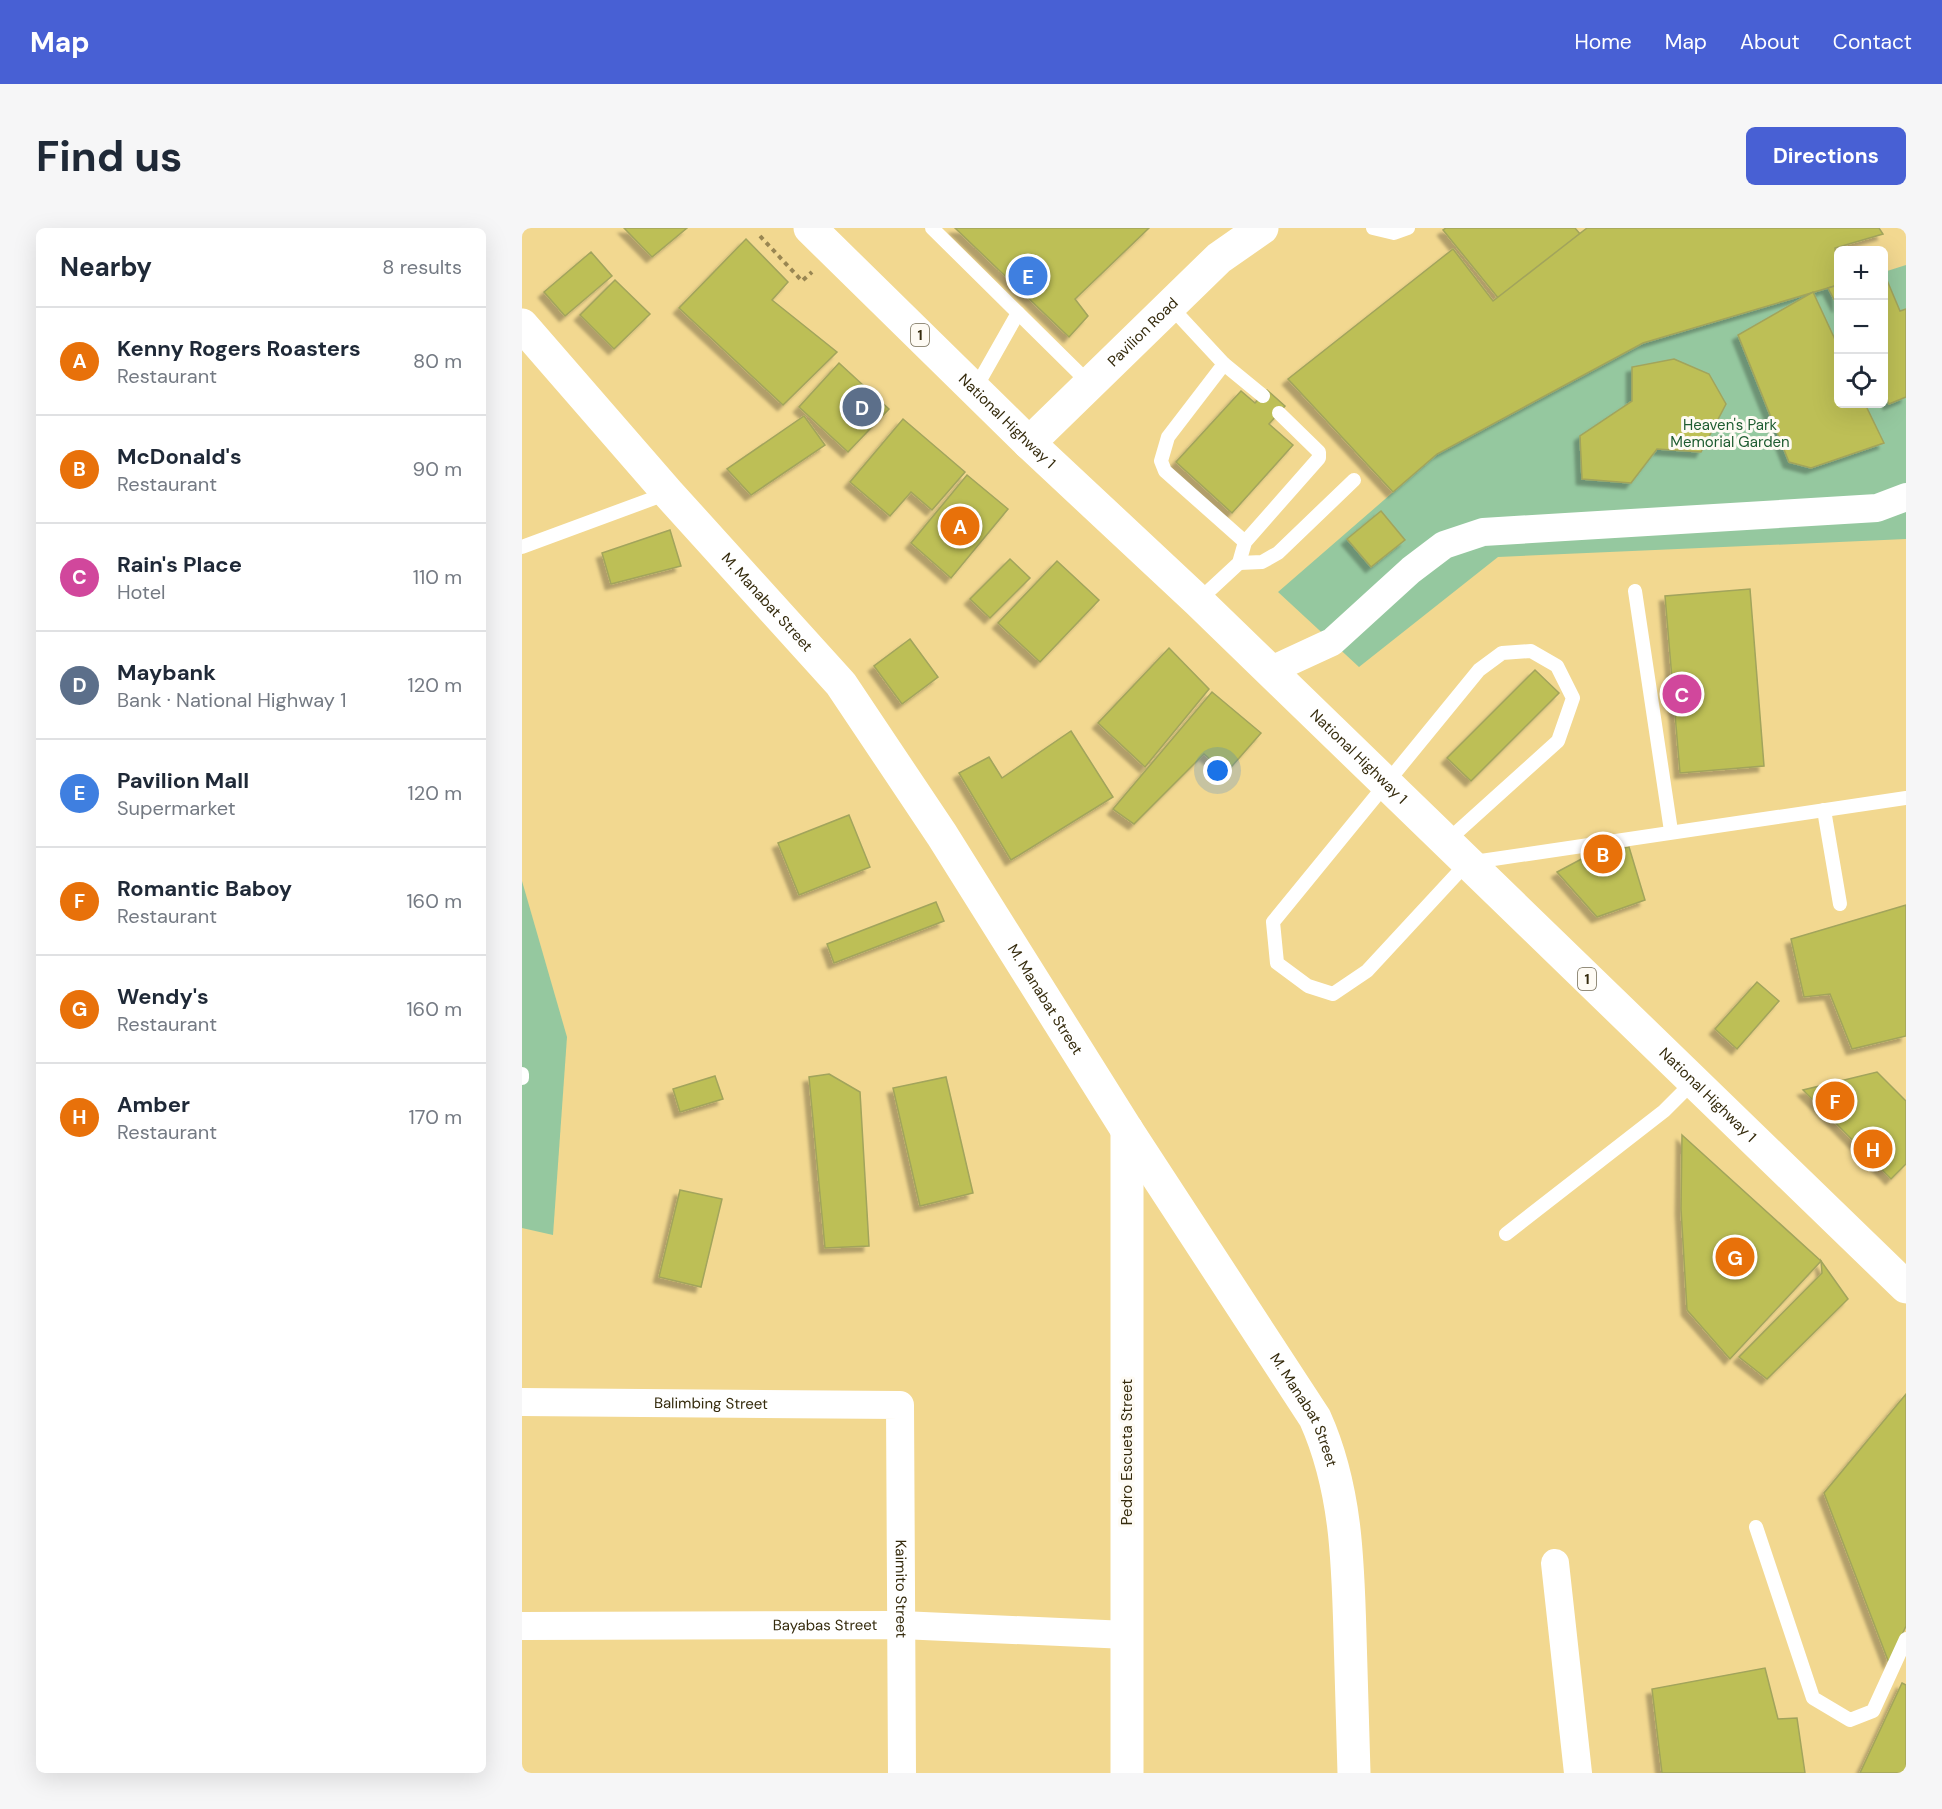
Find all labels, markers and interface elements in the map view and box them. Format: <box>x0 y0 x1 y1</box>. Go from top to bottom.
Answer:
text: Map <box>30 24 90 61</box>
text: Home <box>1574 28 1632 56</box>
text: Map <box>1665 28 1707 56</box>
text: About <box>1740 28 1800 56</box>
text: Contact <box>1833 28 1912 56</box>
button: Directions <box>1746 127 1906 185</box>
text: Find us <box>36 129 182 184</box>
map controls <box>1834 246 1888 408</box>
button: + <box>1834 246 1888 300</box>
text: Nearby <box>60 250 152 284</box>
text: 8 results <box>382 254 462 280</box>
pin: E <box>1008 254 1048 298</box>
street label: Pavilion Road <box>1103 293 1183 371</box>
button: − <box>1834 300 1888 354</box>
road number: 1 <box>911 324 929 346</box>
text: Kenny Rogers Roasters <box>117 334 361 363</box>
text: A <box>72 348 87 374</box>
text: 80 m <box>413 348 462 374</box>
button: locate <box>1834 354 1888 408</box>
text: Restaurant <box>117 363 217 389</box>
street label: National Highway 1 <box>954 369 1060 473</box>
pin: D <box>842 384 882 429</box>
park label: Heaven's Park Memorial Garden <box>1670 415 1790 452</box>
text: McDonald's <box>117 442 242 471</box>
text: B <box>73 456 86 482</box>
text: 90 m <box>413 456 462 482</box>
text: Restaurant <box>117 471 217 497</box>
pin: A <box>940 504 980 548</box>
street label: M. Manabat Street <box>717 548 817 656</box>
text: Rain's Place <box>117 550 242 579</box>
text: C <box>72 564 87 590</box>
text: 110 m <box>413 564 462 590</box>
text: Hotel <box>117 579 165 605</box>
text: Maybank <box>117 658 216 687</box>
text: D <box>72 672 87 698</box>
text: 120 m <box>408 672 462 698</box>
pin: C <box>1662 672 1702 716</box>
text: Bank · National Highway 1 <box>117 687 346 713</box>
street label: National Highway 1 <box>1306 705 1412 808</box>
your location <box>1203 756 1232 785</box>
text: Pavilion Mall <box>117 766 249 795</box>
text: E <box>74 780 85 806</box>
text: 120 m <box>408 780 462 806</box>
text: Supermarket <box>117 795 236 821</box>
pin: B <box>1584 832 1622 876</box>
text: Romantic Baboy <box>117 874 292 903</box>
text: F <box>74 888 85 914</box>
text: 160 m <box>406 888 462 914</box>
text: Restaurant <box>117 903 217 929</box>
street label: M. Manabat Street <box>1003 940 1087 1059</box>
road number: 1 <box>1578 968 1596 990</box>
text: Wendy's <box>117 982 209 1011</box>
text: G <box>72 996 87 1022</box>
text: 160 m <box>406 996 462 1022</box>
text: Restaurant <box>117 1011 217 1037</box>
street label: National Highway 1 <box>1655 1043 1761 1147</box>
pin: F <box>1816 1078 1854 1124</box>
text: Amber <box>117 1090 190 1119</box>
text: H <box>72 1104 87 1130</box>
text: 170 m <box>409 1104 462 1130</box>
text: Restaurant <box>117 1119 217 1145</box>
pin: H <box>1854 1126 1892 1172</box>
pin: G <box>1716 1234 1754 1280</box>
street label: M. Manabat Street <box>1265 1349 1342 1469</box>
street label: Pedro Escueta Street <box>1117 1379 1137 1525</box>
street label: Balimbing Street <box>654 1393 768 1414</box>
street label: Kaimito Street <box>891 1540 911 1638</box>
street label: Bayabas Street <box>773 1615 877 1635</box>

